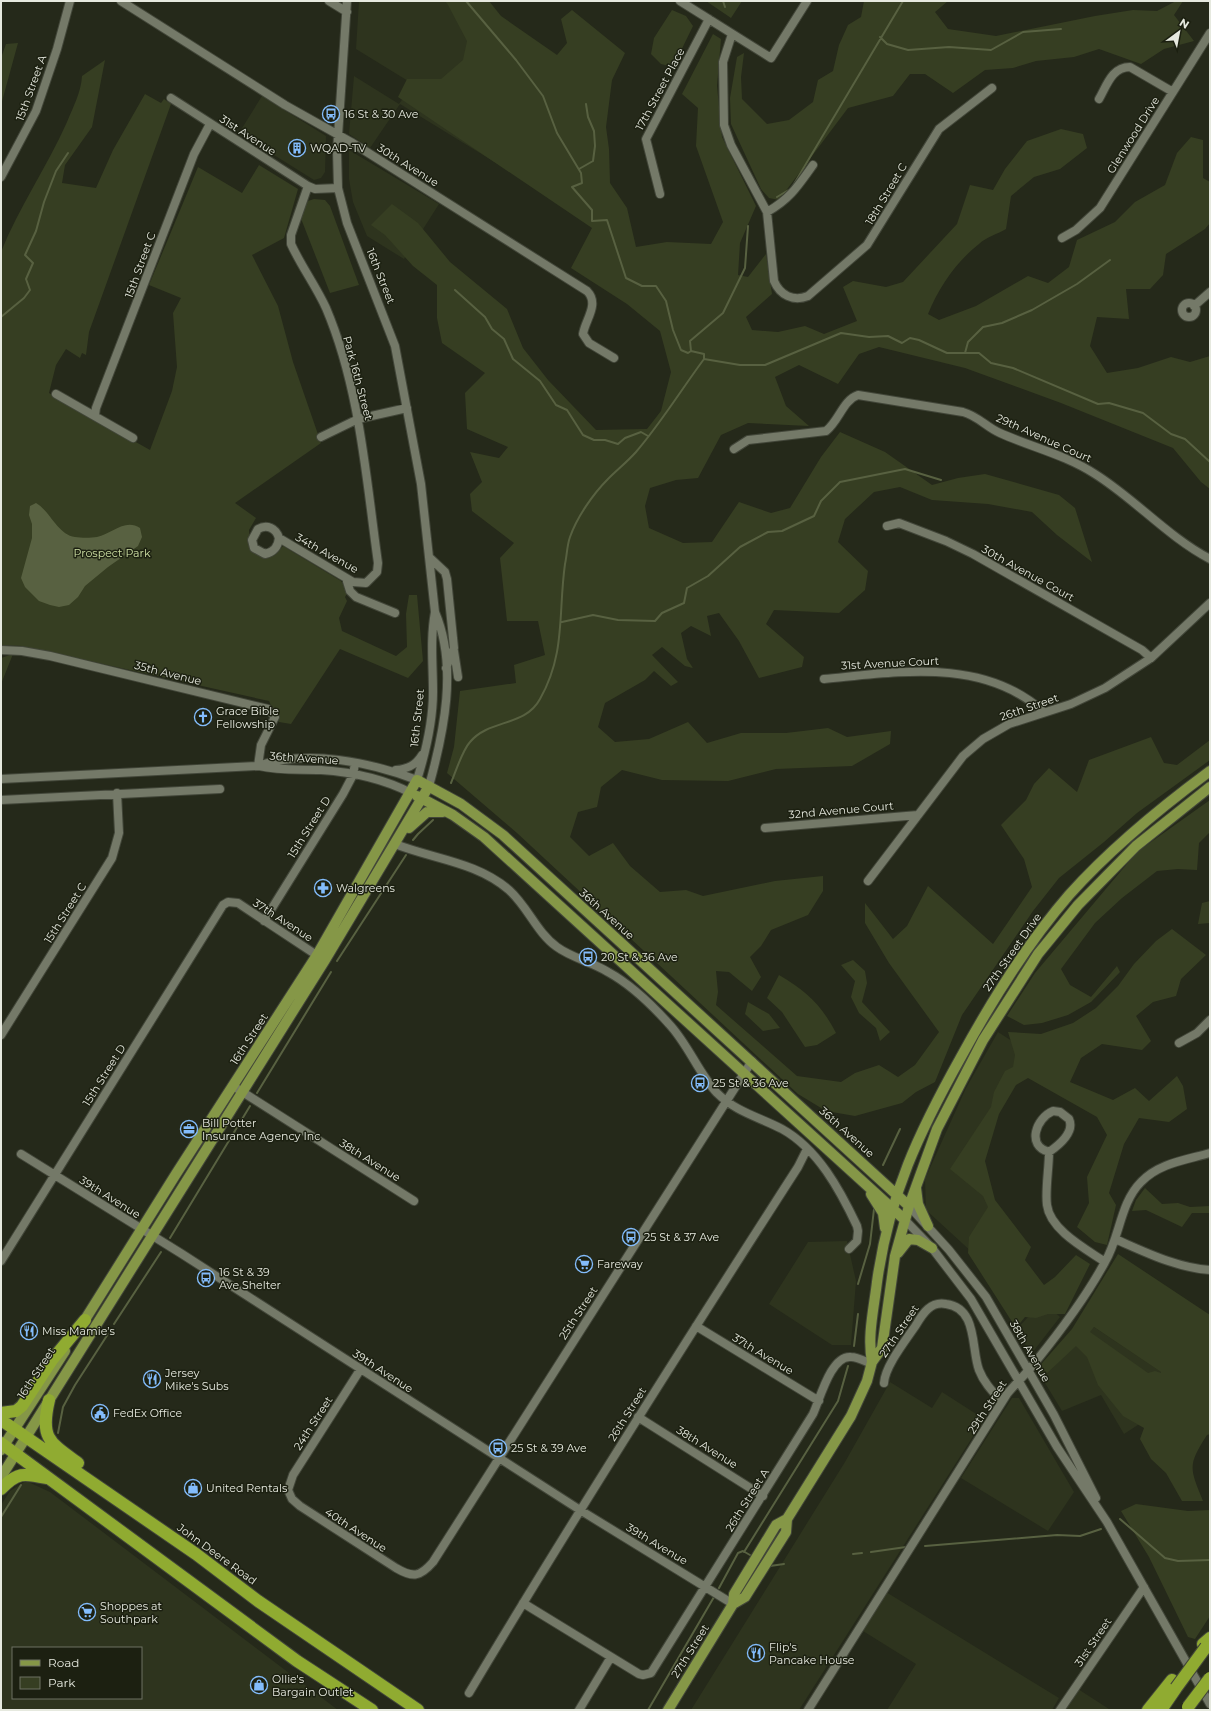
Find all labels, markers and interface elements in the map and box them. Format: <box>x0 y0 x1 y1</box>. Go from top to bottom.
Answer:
north arrow <box>1159 12 1199 52</box>
text: N <box>1177 15 1192 32</box>
street label: 17th Street Place <box>632 45 688 133</box>
street label: 15th Street A <box>13 53 49 123</box>
street label: Glenwood Drive <box>1104 94 1162 176</box>
bus stop icon: 16 St & 30 Ave <box>321 104 341 124</box>
place label: 16 St & 30 Ave <box>344 107 419 121</box>
street label: 31st Avenue <box>217 112 279 159</box>
building icon: WQAD-TV <box>287 138 307 158</box>
place label: WQAD-TV <box>310 141 366 155</box>
street label: 30th Avenue <box>375 141 442 190</box>
street label: 18th Street C <box>862 160 910 227</box>
street label: 15th Street C <box>122 230 158 300</box>
street label: 16th Street <box>364 246 399 306</box>
street label: Park 16th Street <box>340 334 376 422</box>
street label: 29th Avenue Court <box>994 411 1094 466</box>
street label: 34th Avenue <box>293 530 361 576</box>
street label: 30th Avenue Court <box>979 542 1077 605</box>
park label: Prospect Park <box>73 546 151 560</box>
street label: 31st Avenue Court <box>841 653 940 673</box>
street label: 35th Avenue <box>133 658 203 688</box>
street label: 16th Street <box>407 688 427 748</box>
street label: 26th Street <box>998 690 1061 724</box>
place label: Grace Bible Fellowship <box>216 704 279 731</box>
church icon: Grace Bible Fellowship <box>193 707 213 727</box>
street label: 36th Avenue <box>269 749 339 767</box>
street label: 15th Street D <box>284 794 334 860</box>
street label: 32nd Avenue Court <box>788 798 895 822</box>
pharmacy icon: Walgreens <box>313 878 333 898</box>
street label: 15th Street C <box>41 880 89 946</box>
place label: Walgreens <box>336 881 396 895</box>
street label: 36th Avenue <box>577 886 638 943</box>
street label: 37th Avenue <box>250 895 316 945</box>
street label: 27th Street Drive <box>980 910 1044 994</box>
bus stop icon: 20 St & 36 Ave <box>578 947 598 967</box>
place label: 20 St & 36 Ave <box>601 950 678 964</box>
street label: 16th Street <box>227 1010 271 1067</box>
street label: 15th Street D <box>79 1042 129 1108</box>
bus stop icon: 25 St & 36 Ave <box>690 1073 710 1093</box>
place label: 25 St & 36 Ave <box>713 1076 789 1090</box>
street label: 36th Avenue <box>817 1104 878 1161</box>
place label: Bill Potter Insurance Agency Inc <box>202 1116 320 1143</box>
office icon: Bill Potter Insurance Agency Inc <box>179 1119 199 1139</box>
street label: 38th Avenue <box>337 1136 403 1185</box>
street label: 39th Avenue <box>77 1173 143 1221</box>
bus stop icon: 25 St & 37 Ave <box>621 1227 641 1247</box>
place label: 25 St & 37 Ave <box>644 1230 720 1244</box>
supermarket icon: Fareway <box>574 1254 594 1274</box>
place label: Fareway <box>597 1257 643 1271</box>
place label: 16 St & 39 Ave Shelter <box>219 1265 281 1292</box>
bus stop icon: 16 St & 39 Ave Shelter <box>196 1268 216 1288</box>
street label: 25th Street <box>556 1283 601 1342</box>
street label: 27th Street <box>876 1302 922 1360</box>
street label: 38th Avenue <box>1007 1317 1054 1385</box>
restaurant icon: Miss Mamie’s <box>19 1321 39 1341</box>
place label: Miss Mamie’s <box>42 1324 115 1338</box>
street label: 37th Avenue <box>730 1330 796 1378</box>
street label: 16th Street <box>14 1344 58 1401</box>
street label: 39th Avenue <box>350 1346 416 1396</box>
place label: Jersey Mike's Subs <box>164 1366 229 1393</box>
restaurant icon: Jersey Mike's Subs <box>142 1369 162 1389</box>
street label: 29th Street <box>964 1377 1010 1436</box>
street label: 26th Street <box>605 1384 649 1444</box>
street label: 24th Street <box>290 1393 336 1453</box>
public building icon: FedEx Office <box>90 1403 110 1423</box>
place label: FedEx Office <box>113 1406 183 1420</box>
street label: 38th Avenue <box>674 1423 740 1472</box>
bus stop icon: 25 St & 39 Ave <box>488 1438 508 1458</box>
place label: 25 St & 39 Ave <box>511 1441 587 1455</box>
street label: 26th Street A <box>722 1466 772 1534</box>
shop icon: United Rentals <box>183 1478 203 1498</box>
place label: United Rentals <box>206 1481 288 1495</box>
street label: 40th Avenue <box>322 1505 390 1555</box>
street label: John Deere Road <box>174 1520 260 1588</box>
street label: 39th Avenue <box>624 1520 691 1568</box>
place label: Shoppes at Southpark <box>100 1599 162 1626</box>
supermarket icon: Shoppes at Southpark <box>77 1602 97 1622</box>
street label: 31st Street <box>1071 1614 1115 1669</box>
street label: 27th Street <box>668 1621 712 1680</box>
place label: Flip's Pancake House <box>769 1640 855 1667</box>
restaurant icon: Flip's Pancake House <box>746 1643 766 1663</box>
legend <box>12 1647 142 1699</box>
text: Road <box>48 1655 79 1670</box>
place label: Ollie's Bargain Outlet <box>272 1672 354 1699</box>
text: Park <box>48 1675 76 1690</box>
shop icon: Ollie's Bargain Outlet <box>249 1675 269 1695</box>

